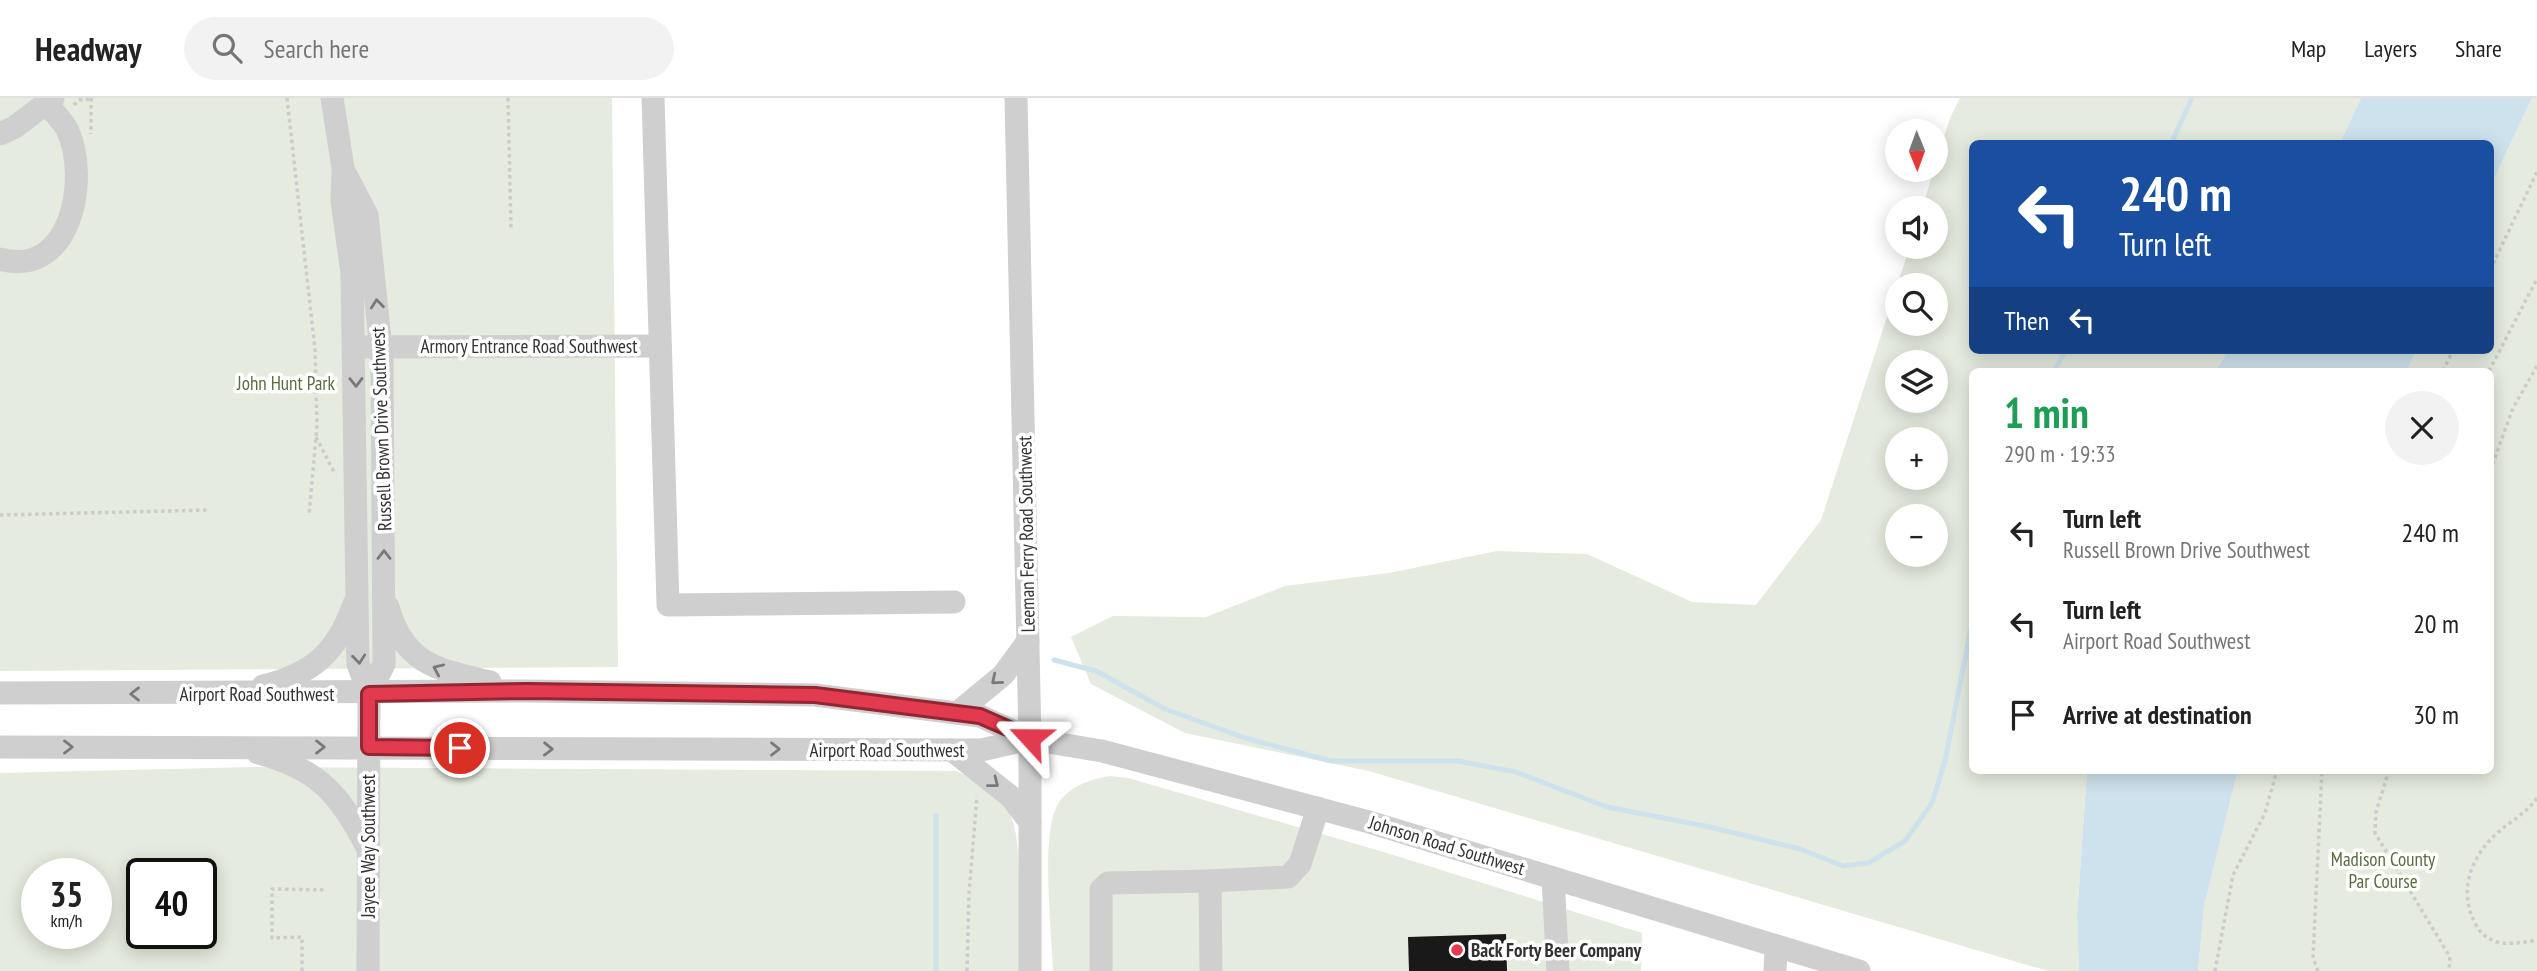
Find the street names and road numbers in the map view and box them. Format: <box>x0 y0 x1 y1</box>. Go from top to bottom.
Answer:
street label: Russell Brown Drive Southwest <box>365 326 397 531</box>
street label: Armory Entrance Road Southwest <box>421 334 638 358</box>
street label: Leeman Ferry Road Southwest <box>1012 435 1040 633</box>
street label: Airport Road Southwest <box>180 682 335 706</box>
street label: Airport Road Southwest <box>810 738 965 762</box>
street label: Jaycee Way Southwest <box>356 773 380 919</box>
street label: Johnson Road Southwest <box>1365 810 1529 880</box>

